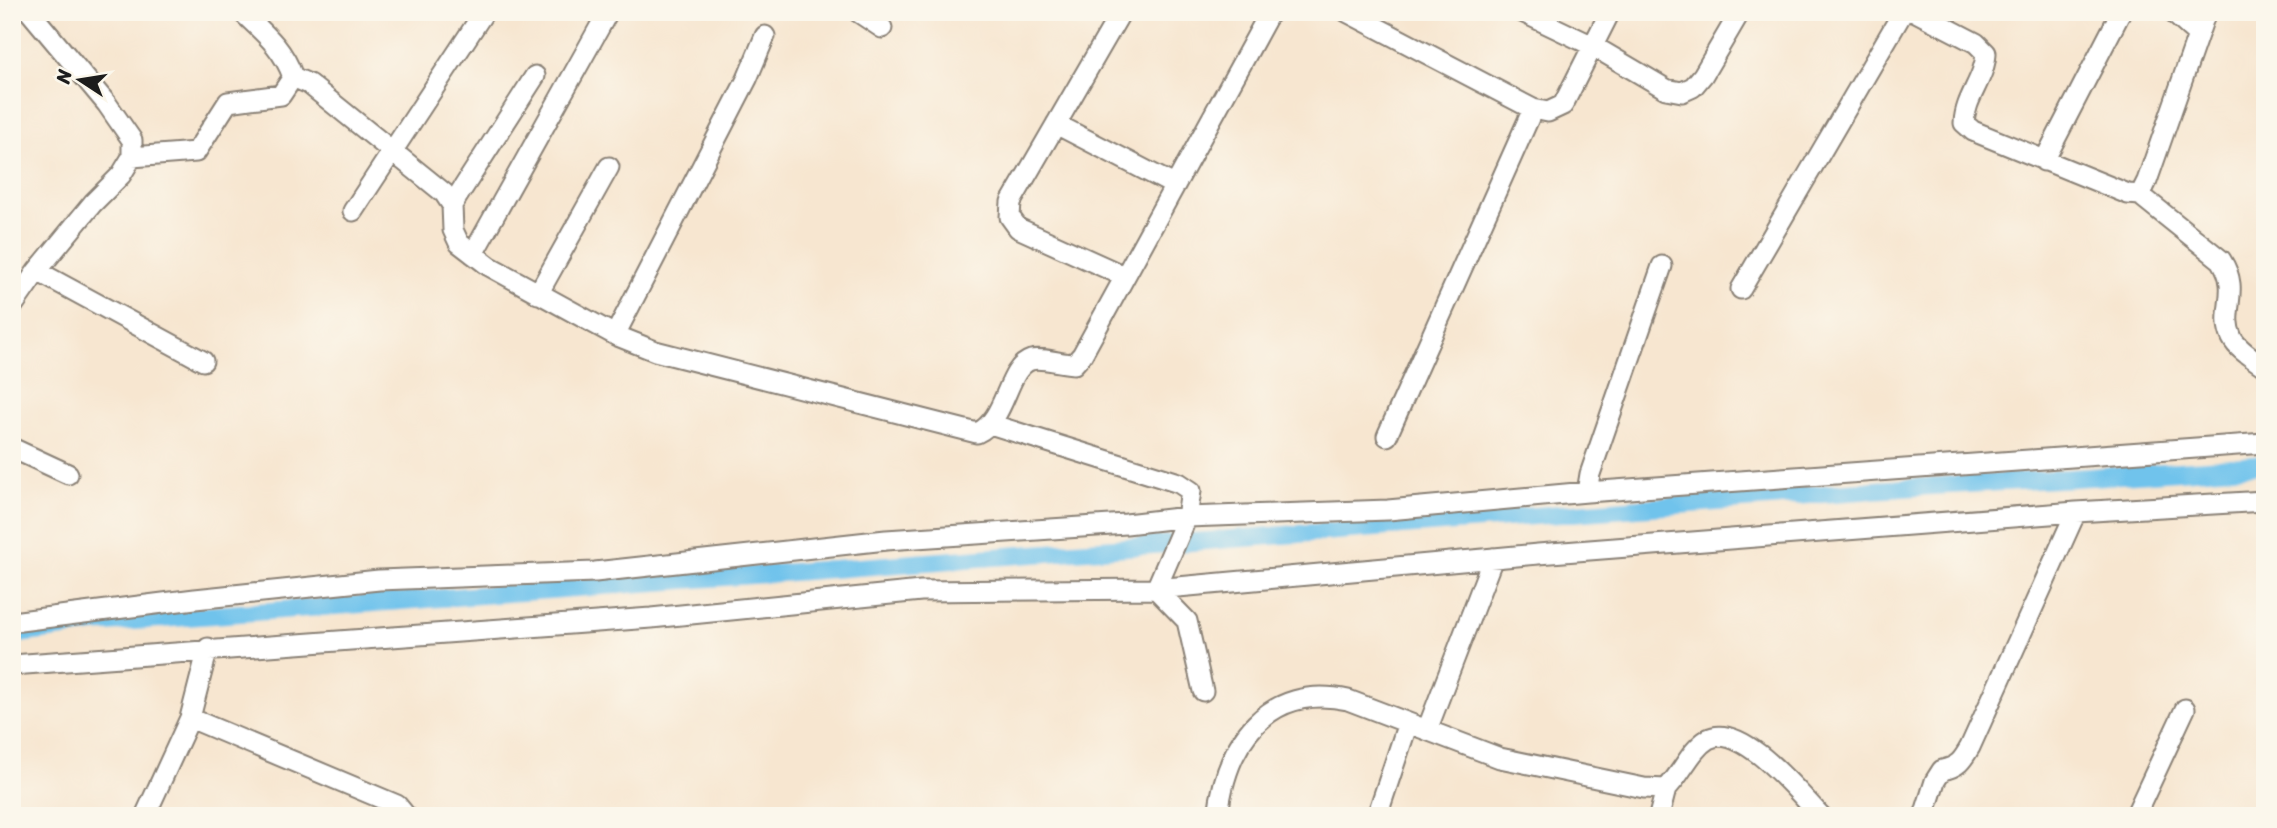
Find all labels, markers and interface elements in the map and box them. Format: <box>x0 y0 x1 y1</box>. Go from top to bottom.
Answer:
north arrow <box>46 46 116 116</box>
text: N <box>46 66 82 87</box>

